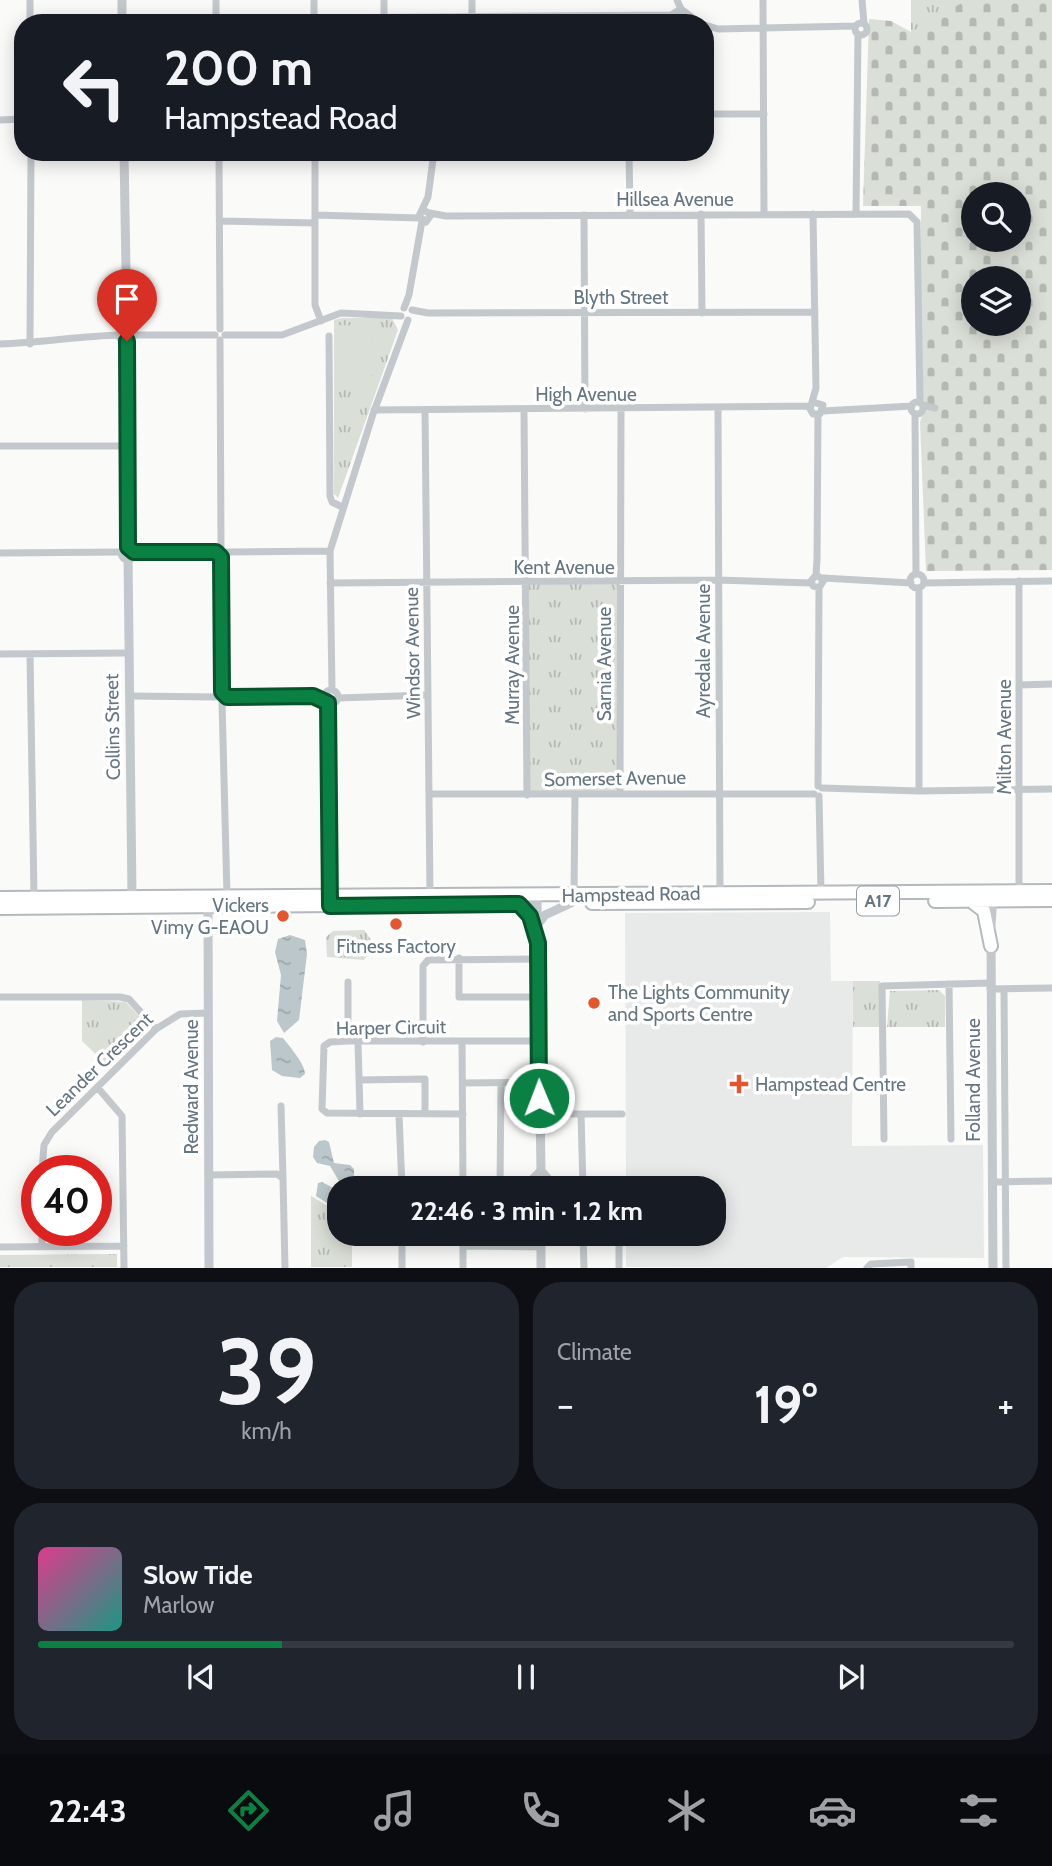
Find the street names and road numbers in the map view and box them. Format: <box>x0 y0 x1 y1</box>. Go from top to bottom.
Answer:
street label: Hillsea Avenue <box>616 188 734 211</box>
street label: Blyth Street <box>574 286 669 309</box>
street label: High Avenue <box>535 383 637 406</box>
street label: Kent Avenue <box>513 556 615 579</box>
street label: Ayredale Avenue <box>692 584 715 718</box>
street label: Windsor Avenue <box>400 587 425 719</box>
street label: Murray Avenue <box>501 605 524 725</box>
street label: Sarnia Avenue <box>593 606 616 721</box>
street label: Collins Street <box>100 673 125 780</box>
street label: Milton Avenue <box>993 679 1016 795</box>
street label: Somerset Avenue <box>544 766 687 791</box>
street label: Hampstead Road <box>561 882 701 907</box>
road number: A17 <box>857 887 899 916</box>
street label: Leander Crescent <box>41 1007 158 1121</box>
street label: Harper Circuit <box>336 1015 447 1040</box>
street label: Folland Avenue <box>962 1018 985 1142</box>
street label: Redward Avenue <box>180 1019 203 1155</box>

